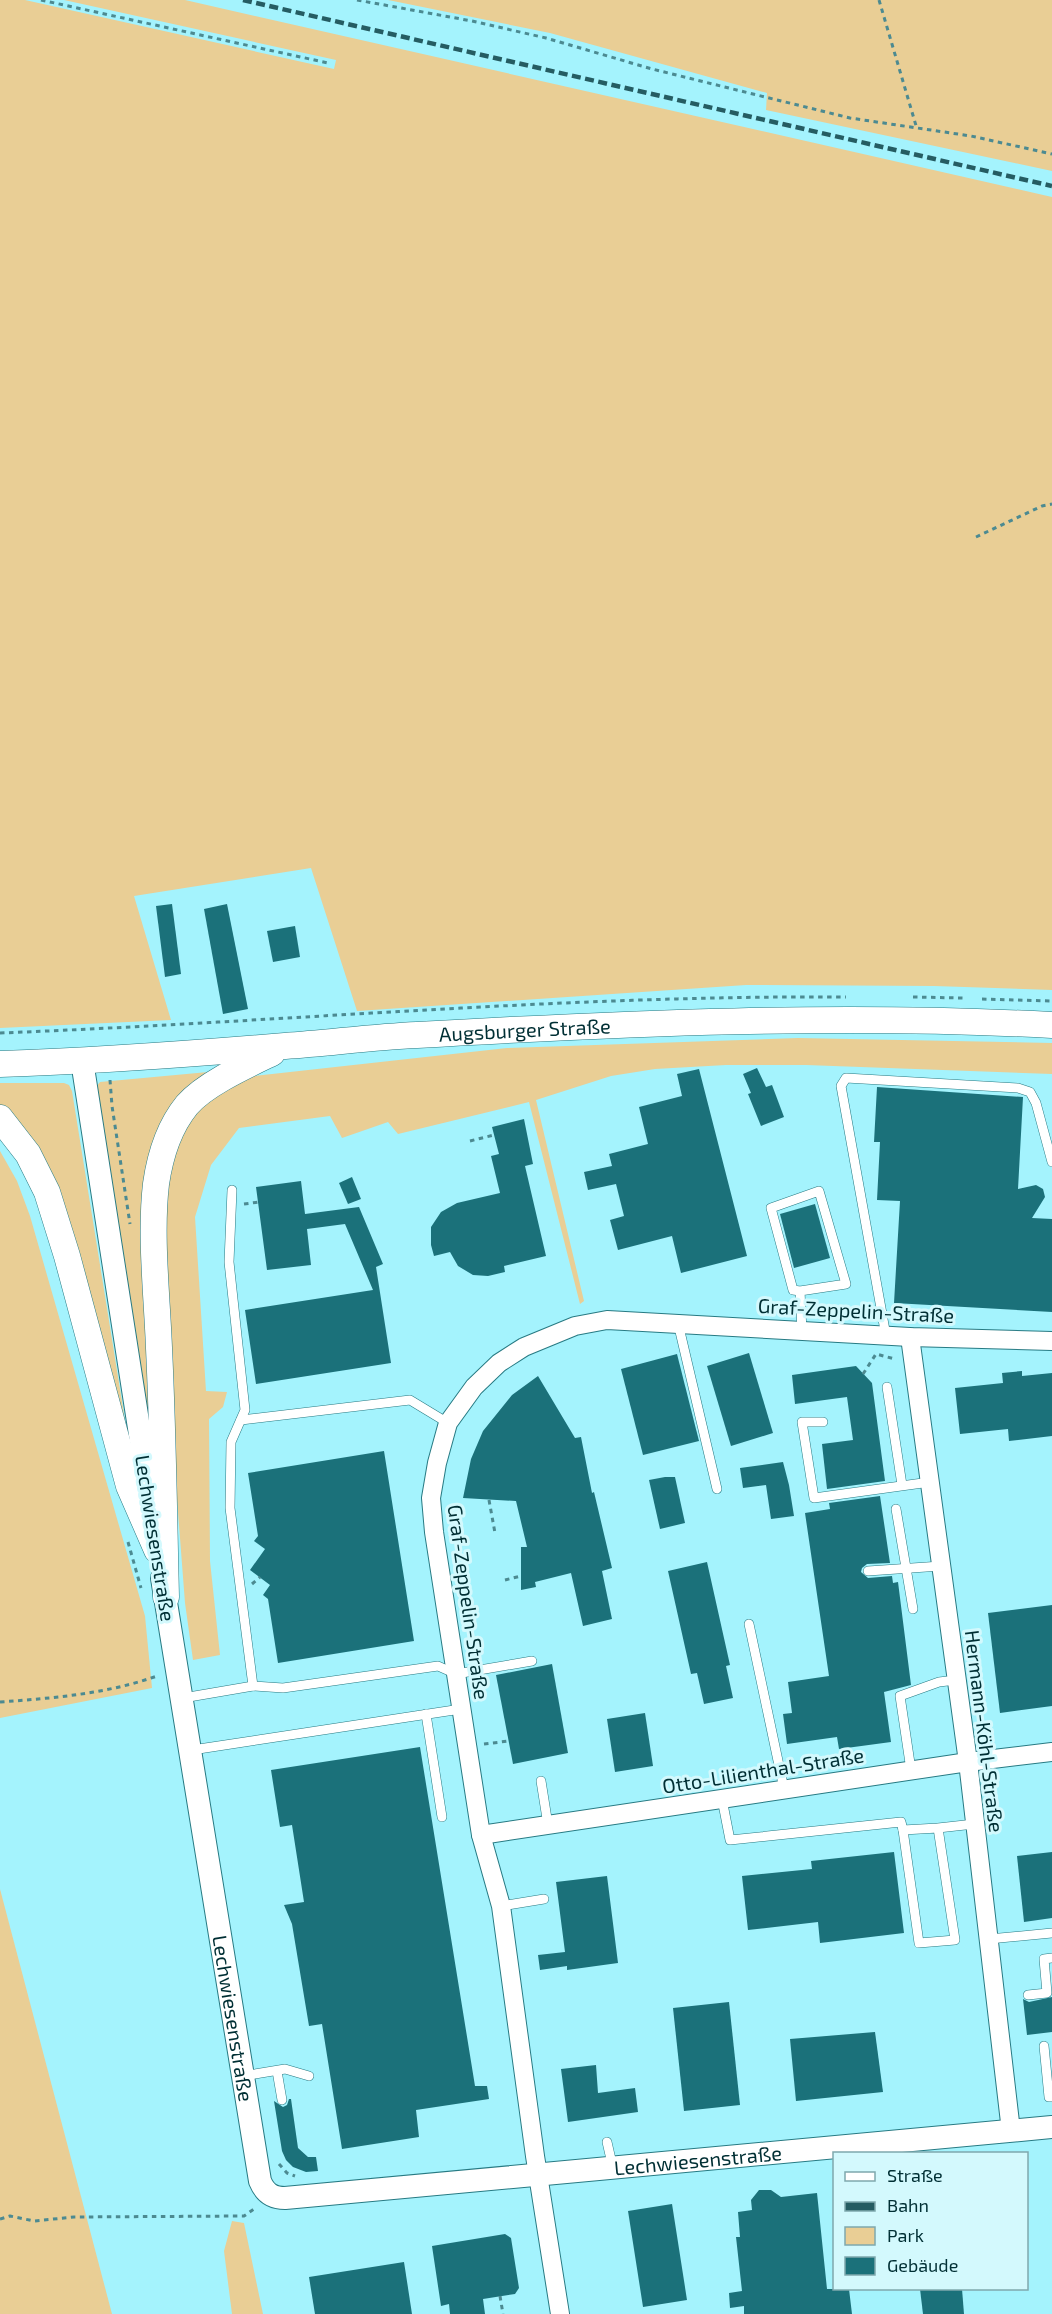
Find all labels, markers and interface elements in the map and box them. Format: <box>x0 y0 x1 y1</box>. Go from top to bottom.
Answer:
street label: Augsburger Straße <box>438 1013 611 1046</box>
street label: Graf-Zeppelin-Straße <box>757 1293 955 1327</box>
street label: Lechwiesenstraße <box>131 1453 181 1623</box>
street label: Graf-Zeppelin-Straße <box>443 1503 495 1701</box>
street label: Hermann-Köhl-Straße <box>961 1628 1009 1834</box>
street label: Otto-Lilienthal-Straße <box>660 1742 866 1798</box>
street label: Lechwiesenstraße <box>208 1933 259 2103</box>
street label: Lechwiesenstraße <box>613 2140 783 2179</box>
legend <box>833 2152 1028 2290</box>
text: Straße <box>887 2164 943 2186</box>
text: Bahn <box>887 2194 929 2216</box>
text: Park <box>887 2224 924 2246</box>
text: Gebäude <box>887 2254 958 2276</box>

